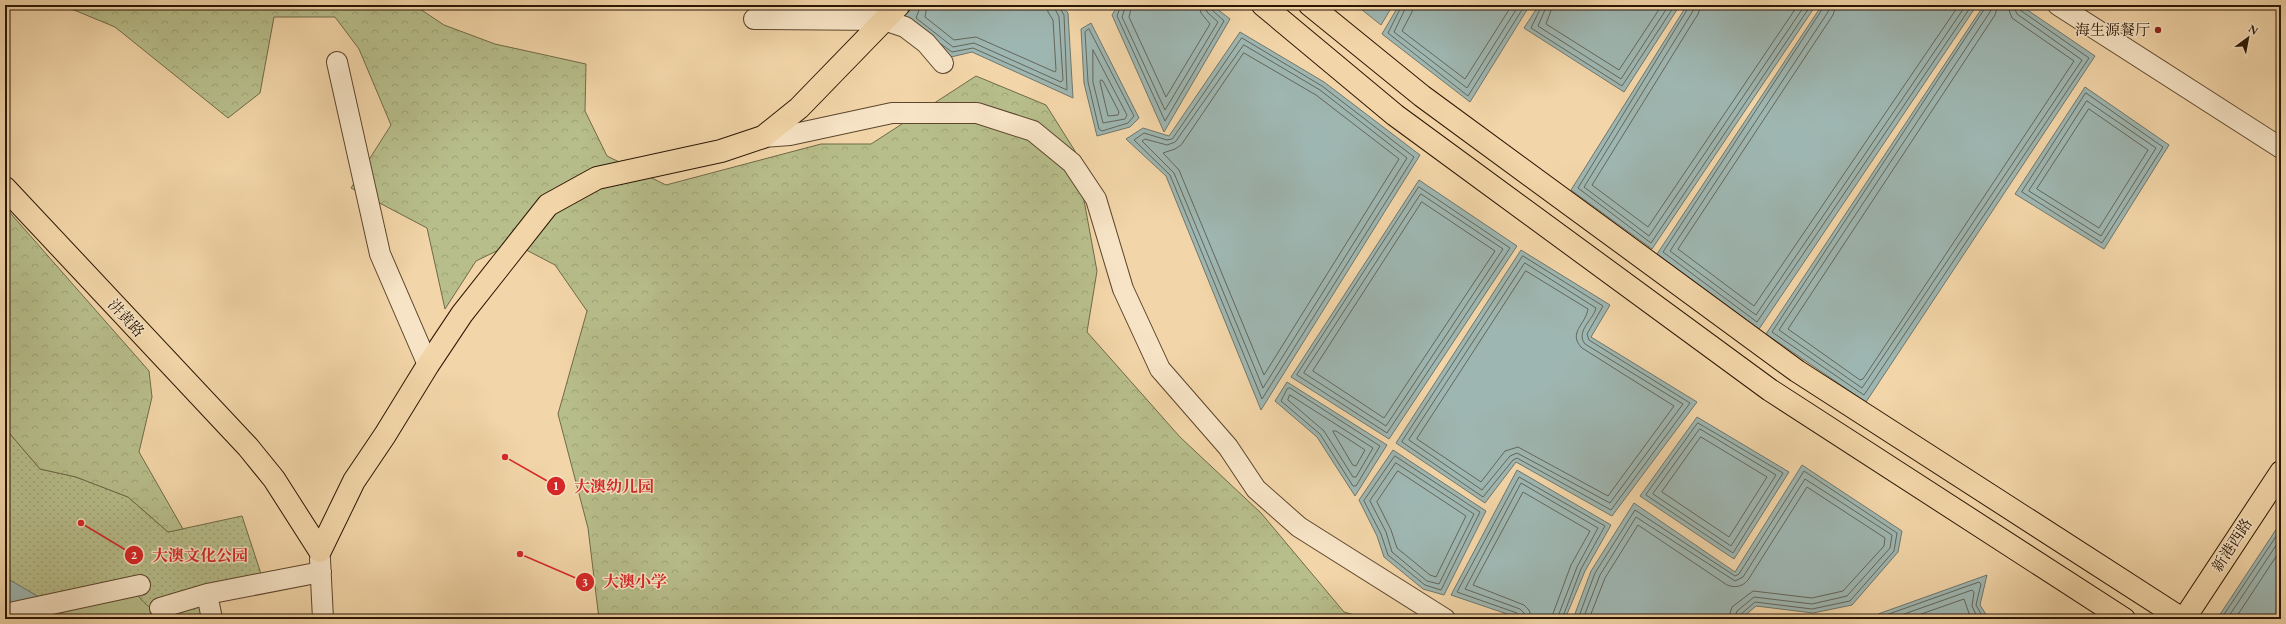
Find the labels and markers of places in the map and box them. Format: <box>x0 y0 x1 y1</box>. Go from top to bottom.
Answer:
place label: 海生源餐厅 <box>2075 20 2150 39</box>
marker: 海生源餐厅 <box>2153 25 2163 35</box>
callout: 大澳幼儿园 <box>546 472 662 500</box>
callout: 大澳文化公园 <box>124 541 256 569</box>
callout: 大澳小学 <box>575 568 675 596</box>

